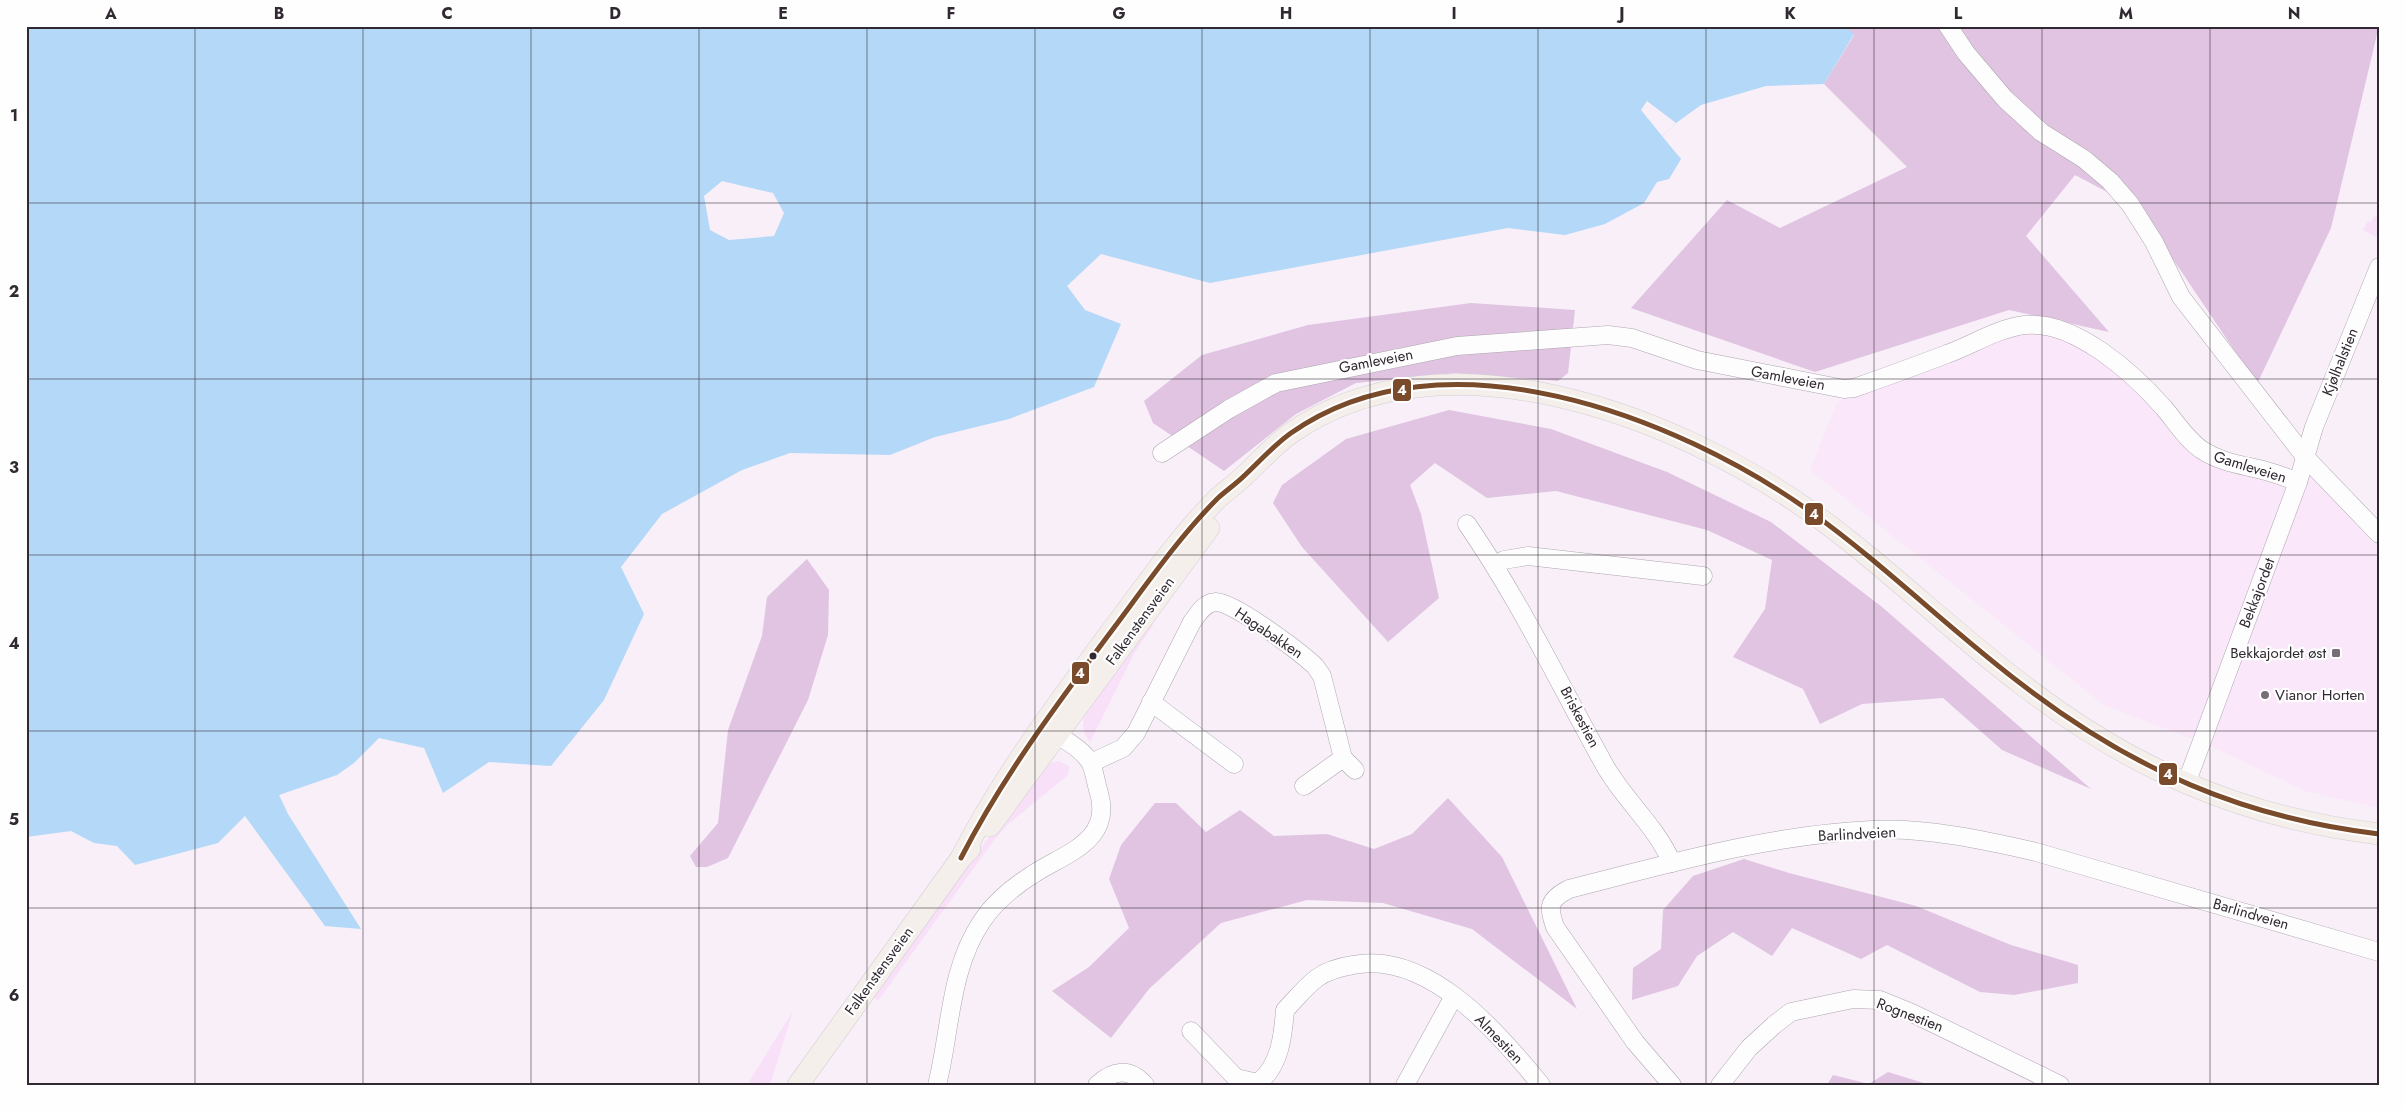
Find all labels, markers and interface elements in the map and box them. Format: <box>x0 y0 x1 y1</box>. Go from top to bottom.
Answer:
text: A <box>104 2 117 25</box>
text: B <box>274 2 284 25</box>
text: C <box>441 2 453 25</box>
text: D <box>609 2 621 25</box>
text: E <box>778 2 788 25</box>
text: F <box>947 2 955 25</box>
text: G <box>1112 2 1126 25</box>
text: H <box>1280 2 1292 25</box>
text: I <box>1451 2 1457 25</box>
text: J <box>1616 2 1625 25</box>
text: K <box>1784 2 1796 25</box>
text: L <box>1954 2 1963 25</box>
text: M <box>2119 2 2133 25</box>
text: N <box>2288 2 2300 25</box>
text: 1 <box>10 104 18 127</box>
text: 2 <box>9 280 19 303</box>
street label: Kjølhalstien <box>2316 325 2364 399</box>
street label: Gamleveien <box>1337 343 1415 379</box>
street label: Gamleveien <box>1749 360 1827 396</box>
line badge: 4 <box>1392 378 1412 402</box>
text: 4 <box>1397 380 1407 400</box>
street label: Gamleveien <box>2211 446 2289 488</box>
text: 3 <box>9 456 19 479</box>
line badge: 4 <box>1804 502 1824 526</box>
text: 4 <box>1809 504 1819 524</box>
street label: Bekkajordet <box>2234 554 2281 631</box>
street label: Falkenstensveien <box>1100 572 1180 670</box>
street label: Hagabakken <box>1230 602 1308 664</box>
text: 4 <box>8 632 20 655</box>
place label: Bekkajordet øst <box>2230 642 2326 664</box>
marker: Bekkajordet øst <box>2330 647 2342 659</box>
unlabelled marker <box>1088 651 1098 661</box>
line badge: 4 <box>1071 661 1090 685</box>
text: 4 <box>1075 663 1085 683</box>
street label: Briskestien <box>1555 682 1605 752</box>
place label: Vianor Horten <box>2275 684 2365 706</box>
marker: Vianor Horten <box>2259 689 2271 701</box>
line badge: 4 <box>2158 762 2178 786</box>
text: 4 <box>2163 764 2173 784</box>
text: 5 <box>9 808 19 831</box>
street label: Barlindveien <box>1817 821 1897 847</box>
street label: Barlindveien <box>2210 893 2292 935</box>
street label: Falkenstensveien <box>839 922 919 1020</box>
text: 6 <box>9 984 19 1007</box>
street label: Rognestien <box>1873 992 1947 1038</box>
street label: Almestien <box>1470 1009 1528 1069</box>

